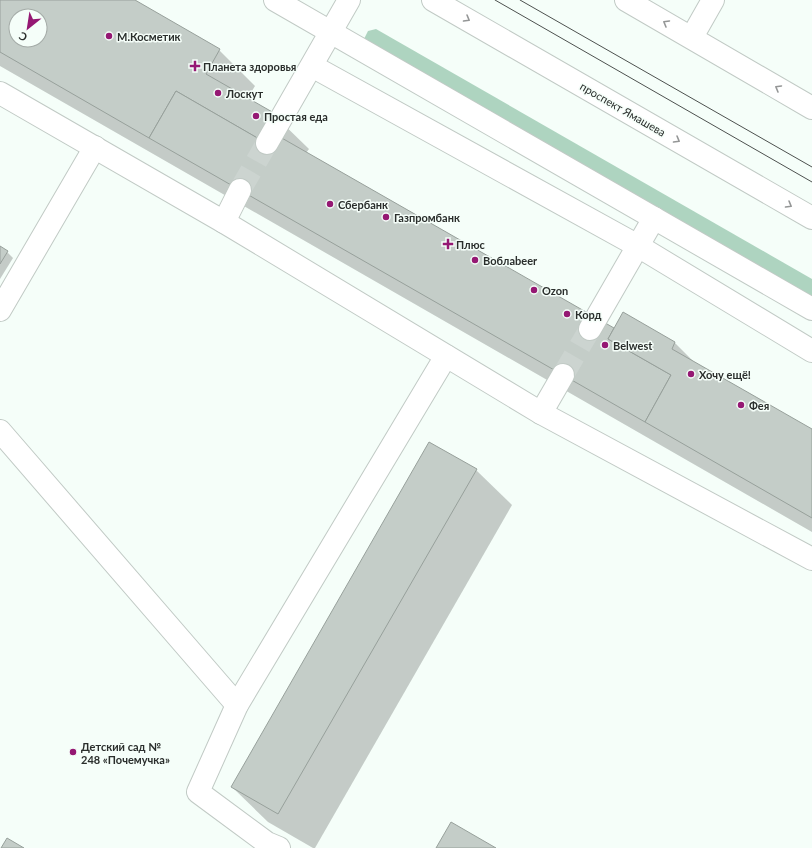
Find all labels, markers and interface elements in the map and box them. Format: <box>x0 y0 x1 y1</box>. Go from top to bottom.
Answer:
north arrow <box>8 8 48 48</box>
one-way arrow <box>463 15 470 22</box>
one-way arrow <box>663 20 670 27</box>
text: С <box>16 29 29 45</box>
place label: М.Косметик <box>117 30 181 43</box>
marker: М.Косметик <box>104 31 114 41</box>
place label: Планета здоровья <box>203 60 296 73</box>
marker: Планета здоровья <box>190 61 200 71</box>
street label: проспект Ямашева <box>578 79 668 139</box>
one-way arrow <box>775 85 782 92</box>
place label: Лоскут <box>225 87 263 100</box>
marker: Лоскут <box>213 88 223 98</box>
place label: Простая еда <box>264 110 328 123</box>
marker: Простая еда <box>251 111 261 121</box>
one-way arrow <box>673 136 680 143</box>
place label: Сбербанк <box>338 198 388 211</box>
marker: Сбербанк <box>325 199 335 209</box>
one-way arrow <box>785 201 792 208</box>
place label: Газпромбанк <box>394 211 460 224</box>
marker: Газпромбанк <box>381 212 391 222</box>
place label: Плюс <box>456 238 485 251</box>
marker: Плюс <box>443 239 453 249</box>
place label: Воблаbeer <box>483 254 538 267</box>
marker: Воблаbeer <box>470 255 480 265</box>
place label: Ozon <box>542 284 568 297</box>
marker: Ozon <box>529 285 539 295</box>
place label: Корд <box>575 308 602 321</box>
marker: Корд <box>562 309 572 319</box>
place label: Belwest <box>613 339 653 352</box>
marker: Belwest <box>600 340 610 350</box>
place label: Хочу ещё! <box>699 368 751 381</box>
marker: Хочу ещё! <box>686 369 696 379</box>
place label: Фея <box>749 399 769 412</box>
marker: Фея <box>736 400 746 410</box>
place label: Детский сад № 248 «Почемучка» <box>81 740 170 766</box>
marker: Детский сад № 248 «Почемучка» <box>68 747 78 757</box>

